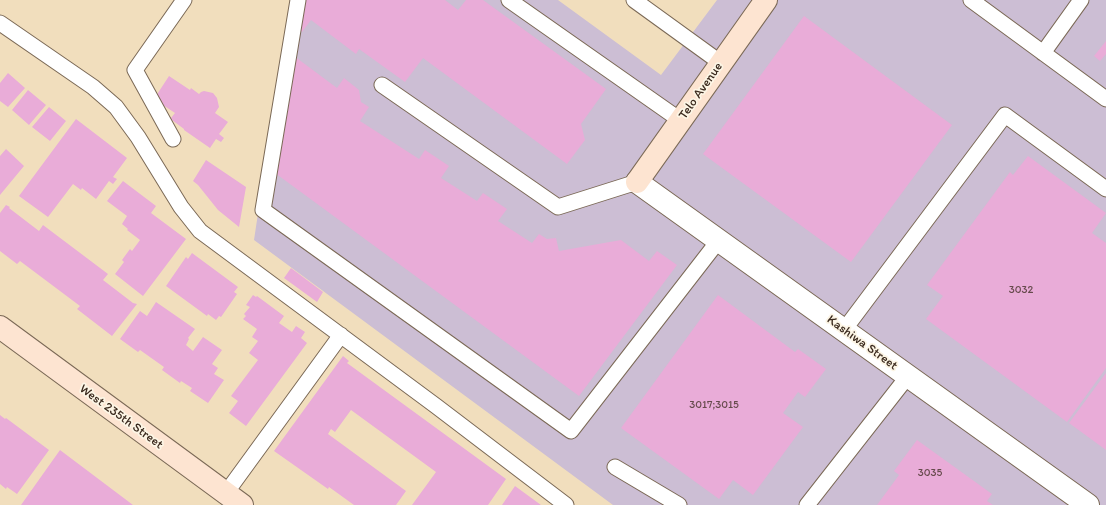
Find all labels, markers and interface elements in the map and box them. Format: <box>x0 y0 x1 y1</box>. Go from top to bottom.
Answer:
street label: Telo Avenue <box>676 59 726 123</box>
house number: 3032 <box>1009 283 1033 297</box>
street label: Kashiwa Street <box>824 312 900 374</box>
street label: West 235th Street <box>76 381 166 453</box>
house number: 3017;3015 <box>689 398 739 412</box>
house number: 3035 <box>918 466 942 480</box>

